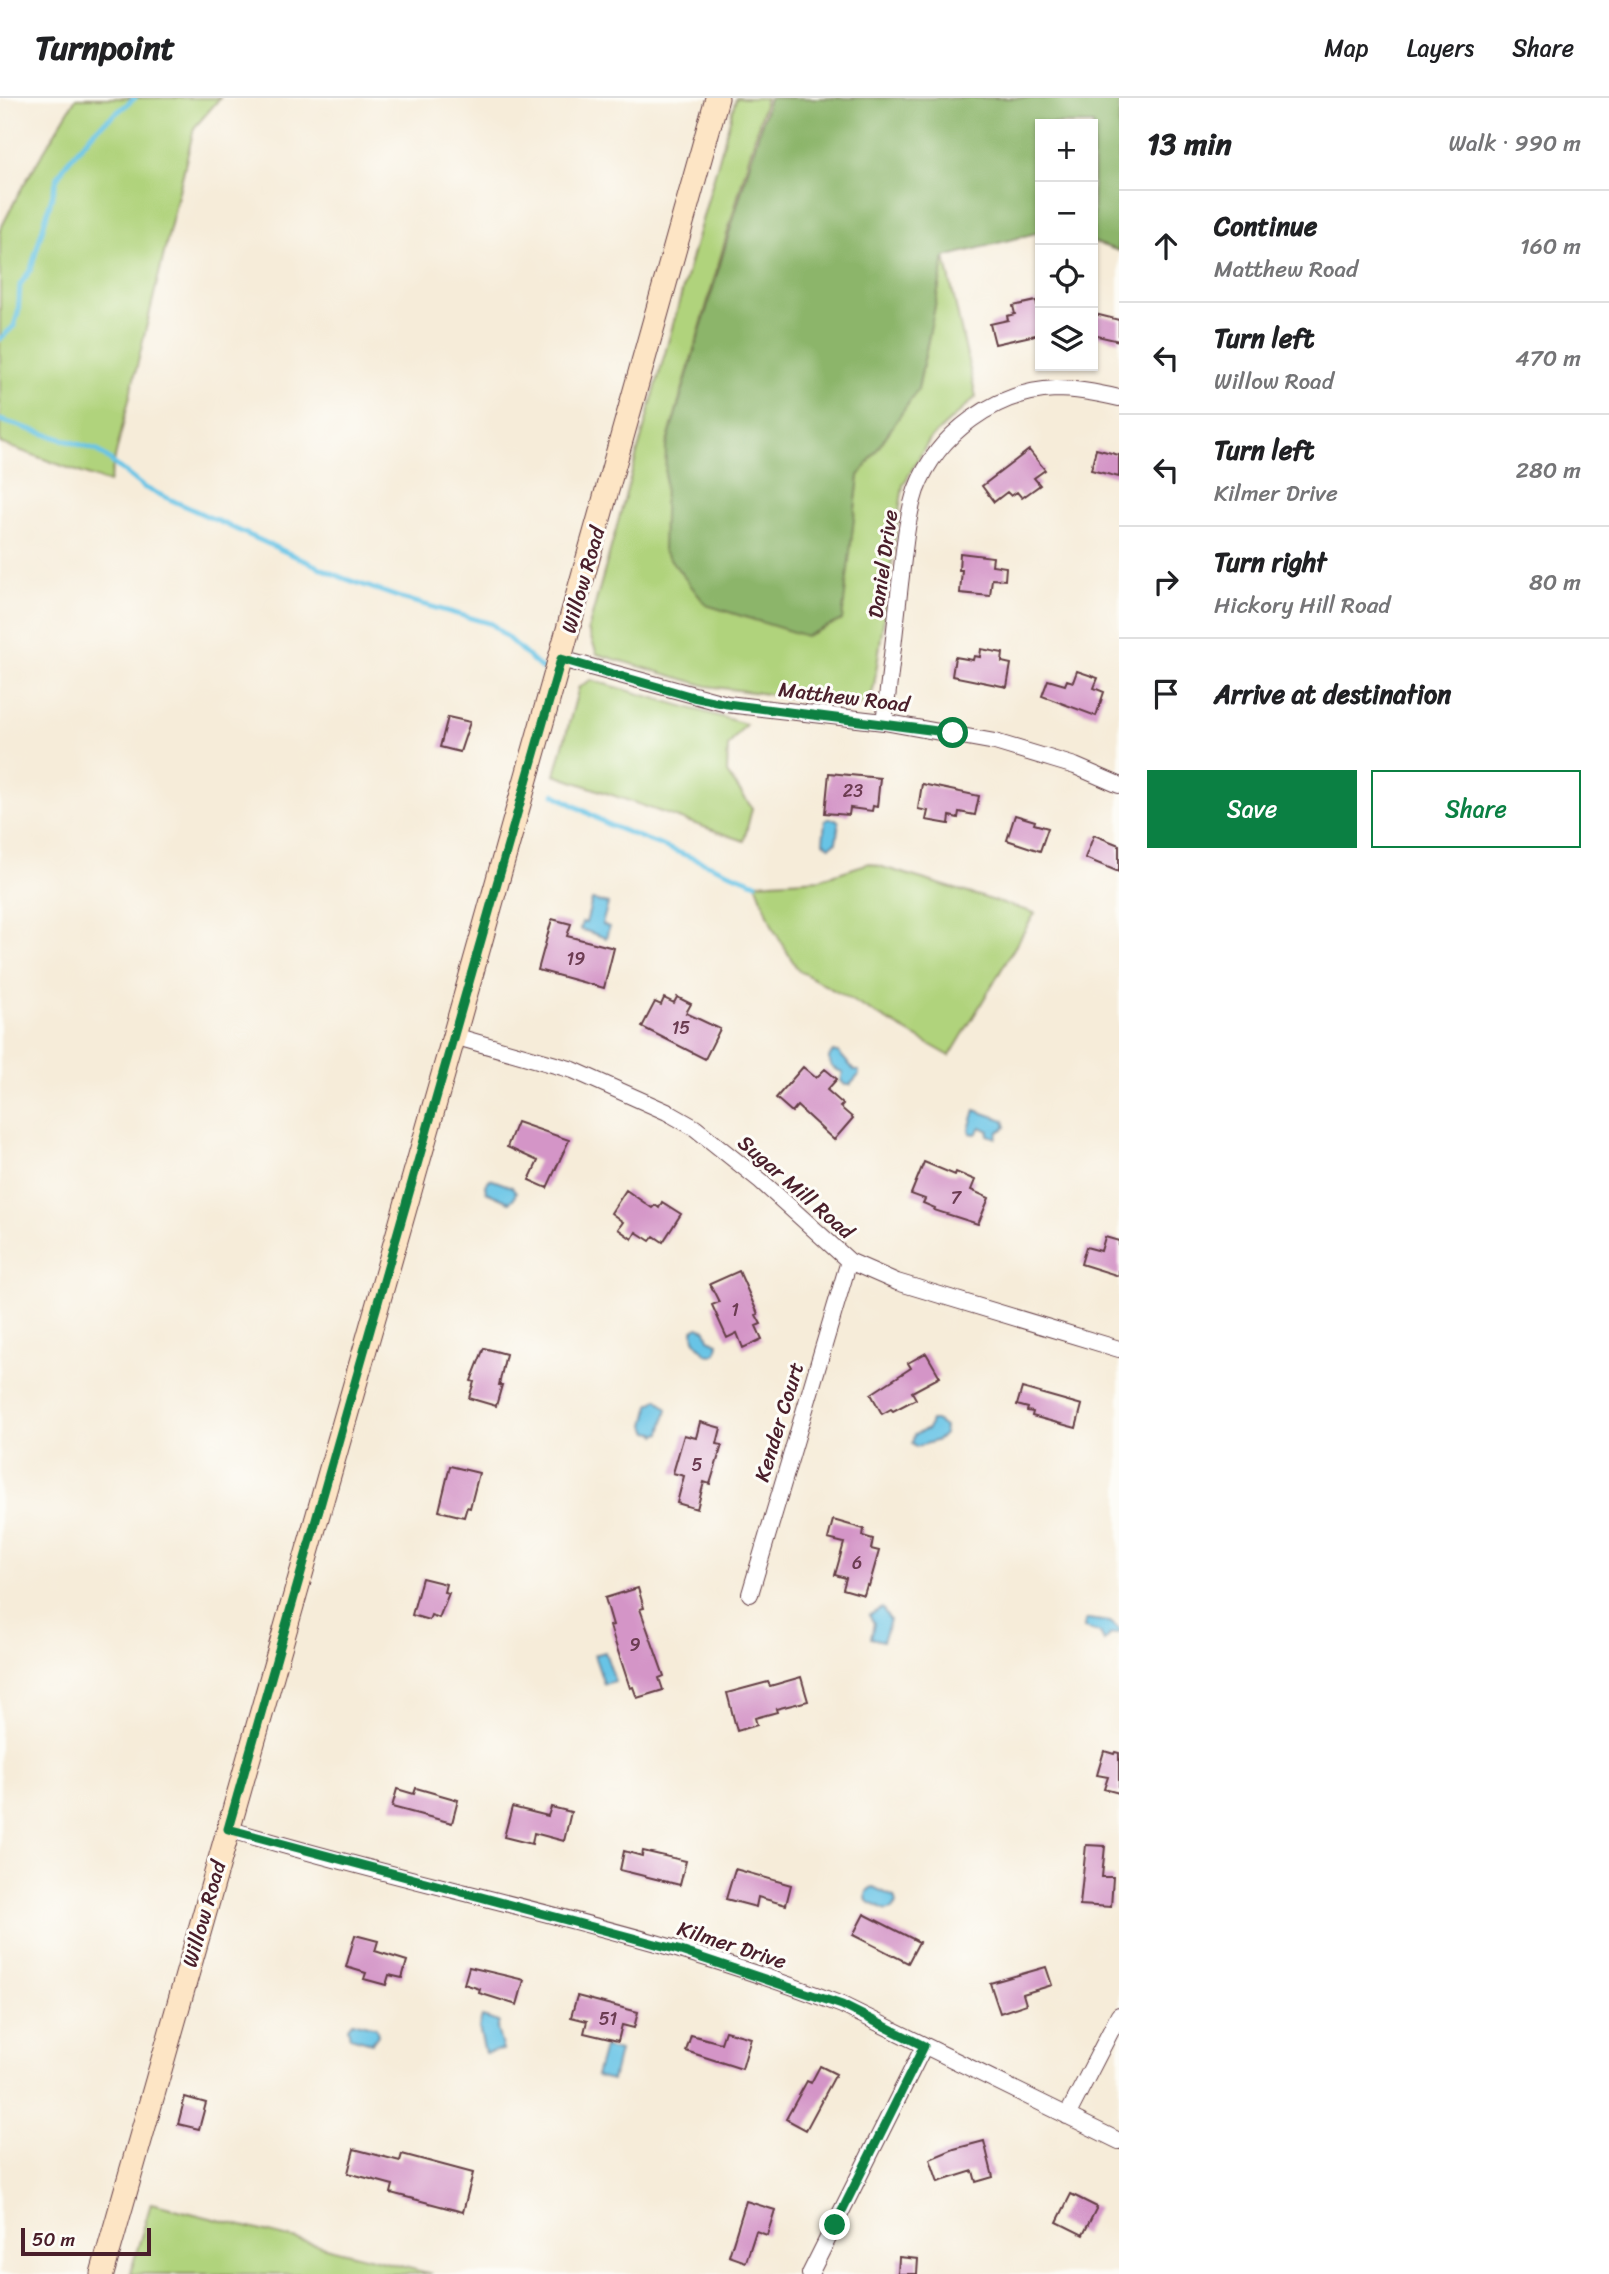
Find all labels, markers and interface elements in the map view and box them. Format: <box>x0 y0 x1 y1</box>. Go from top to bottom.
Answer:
text: Turnpoint <box>35 19 175 77</box>
text: Map <box>1324 27 1369 69</box>
text: Layers <box>1407 27 1474 69</box>
text: Share <box>1512 27 1574 69</box>
text: 13 min <box>1147 117 1232 171</box>
map controls <box>1035 119 1098 371</box>
button: + <box>1035 119 1098 182</box>
text: Walk · 990 m <box>1448 123 1581 164</box>
button: − <box>1035 182 1098 245</box>
text: Continue <box>1214 203 1317 249</box>
text: 160 m <box>1520 226 1581 267</box>
icon: ahead <box>1147 227 1185 265</box>
button: locate <box>1035 245 1098 308</box>
text: Matthew Road <box>1214 249 1358 290</box>
button: layers <box>1035 308 1098 371</box>
text: Turn left <box>1214 315 1314 361</box>
text: 470 m <box>1515 338 1581 379</box>
icon: left <box>1147 339 1185 377</box>
text: Willow Road <box>1214 361 1334 402</box>
text: Turn left <box>1214 427 1314 473</box>
text: 280 m <box>1516 450 1581 491</box>
icon: left <box>1147 451 1185 489</box>
text: Kilmer Drive <box>1214 473 1338 514</box>
street label: Daniel Drive <box>857 507 909 621</box>
street label: Willow Road <box>550 520 617 638</box>
text: Turn right <box>1214 539 1327 585</box>
text: 80 m <box>1529 562 1581 603</box>
icon: right <box>1147 563 1185 601</box>
text: Hickory Hill Road <box>1214 585 1390 626</box>
street label: Matthew Road <box>776 670 914 724</box>
text: Arrive at destination <box>1214 671 1451 717</box>
icon: arrive <box>1147 675 1185 713</box>
route start <box>937 717 968 748</box>
button: Save <box>1147 770 1357 848</box>
button: Share <box>1371 770 1581 848</box>
house number: 23 <box>843 775 863 807</box>
house number: 19 <box>567 943 585 975</box>
house number: 15 <box>672 1012 690 1044</box>
street label: Sugar Mill Road <box>729 1125 865 1250</box>
house number: 7 <box>951 1182 963 1214</box>
house number: 1 <box>731 1294 739 1326</box>
street label: Kender Court <box>743 1357 815 1487</box>
house number: 5 <box>692 1449 703 1481</box>
house number: 6 <box>852 1547 862 1579</box>
house number: 9 <box>629 1629 641 1661</box>
street label: Willow Road <box>171 1854 238 1972</box>
street label: Kilmer Drive <box>672 1909 792 1981</box>
house number: 51 <box>599 2003 618 2035</box>
route end <box>819 2209 850 2240</box>
text: 50 m <box>32 2223 75 2256</box>
scale bar <box>21 2225 150 2257</box>

